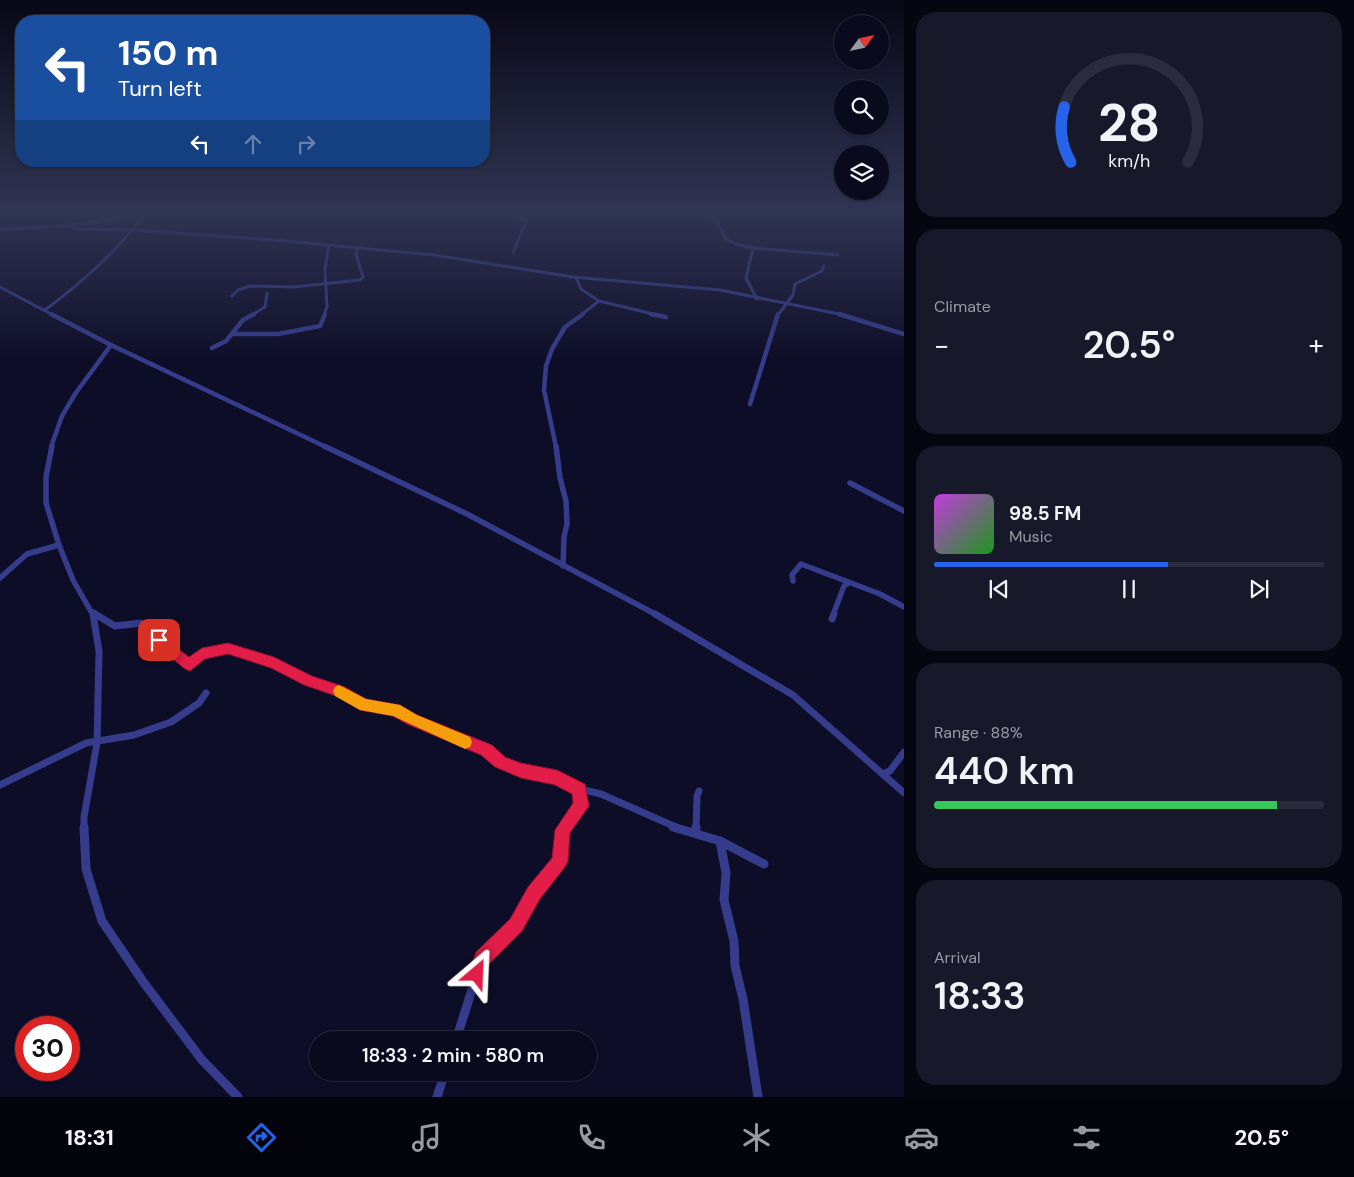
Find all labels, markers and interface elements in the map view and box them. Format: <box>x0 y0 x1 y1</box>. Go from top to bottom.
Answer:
north arrow <box>834 15 889 70</box>
map controls <box>834 15 889 200</box>
text: 150 m <box>118 30 218 76</box>
icon: left <box>35 35 100 100</box>
text: Turn left <box>118 74 202 103</box>
button: search <box>834 80 889 135</box>
text: 28 <box>1098 89 1160 157</box>
icon: left <box>186 130 214 158</box>
icon: ahead <box>239 130 267 158</box>
icon: right <box>292 130 320 158</box>
button: layers <box>834 145 889 200</box>
text: km/h <box>1108 149 1150 173</box>
text: Climate <box>934 296 991 317</box>
text: 20.5° <box>1083 320 1175 370</box>
text: − <box>934 327 949 364</box>
text: + <box>1309 327 1324 364</box>
text: 98.5 FM <box>1009 501 1081 526</box>
text: Music <box>1009 526 1053 547</box>
icon: previous <box>985 575 1013 603</box>
icon: pause <box>1115 575 1143 603</box>
icon: next <box>1245 575 1273 603</box>
pin <box>138 619 180 661</box>
icon: arrive <box>145 626 173 654</box>
text: Range · 88% <box>934 722 1023 743</box>
text: 440 km <box>934 746 1075 796</box>
position arrow <box>450 947 502 999</box>
text: Arrival <box>934 947 981 968</box>
text: 18:33 <box>934 971 1026 1021</box>
speed limit sign: 30 <box>15 1016 80 1081</box>
text: 18:33 · 2 min · 580 m <box>362 1043 544 1068</box>
icon: directions <box>244 1120 279 1155</box>
icon: music <box>409 1120 444 1155</box>
icon: phone <box>574 1120 609 1155</box>
icon: climate <box>739 1120 774 1155</box>
icon: car <box>904 1120 939 1155</box>
icon: filters <box>1069 1120 1104 1155</box>
text: 18:31 <box>65 1123 114 1152</box>
text: 20.5° <box>1234 1123 1289 1152</box>

